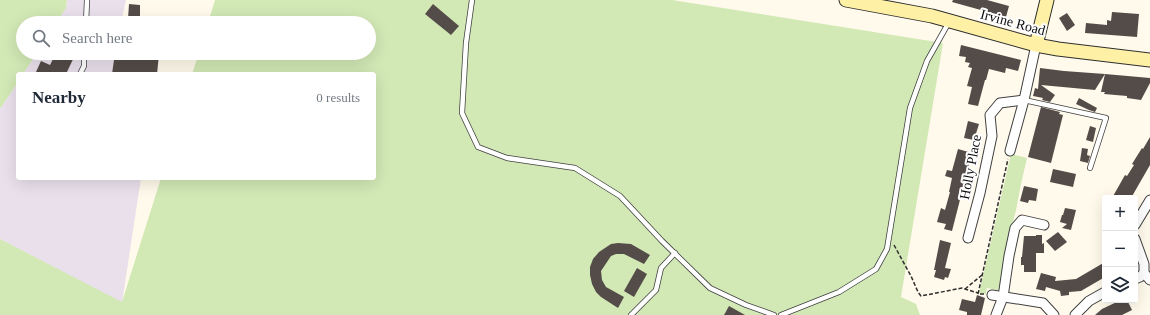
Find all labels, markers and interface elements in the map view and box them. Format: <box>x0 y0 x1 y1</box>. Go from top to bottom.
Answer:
street label: Irvine Road <box>979 7 1047 38</box>
search box <box>16 16 376 60</box>
icon: search <box>30 27 52 49</box>
text: Search here <box>62 30 132 46</box>
text: Nearby <box>32 88 86 107</box>
text: 0 results <box>316 90 360 105</box>
street label: Holly Place <box>957 133 984 201</box>
map controls <box>1102 195 1138 303</box>
button: + <box>1102 195 1138 231</box>
button: − <box>1102 231 1138 267</box>
button: layers <box>1102 267 1138 303</box>

